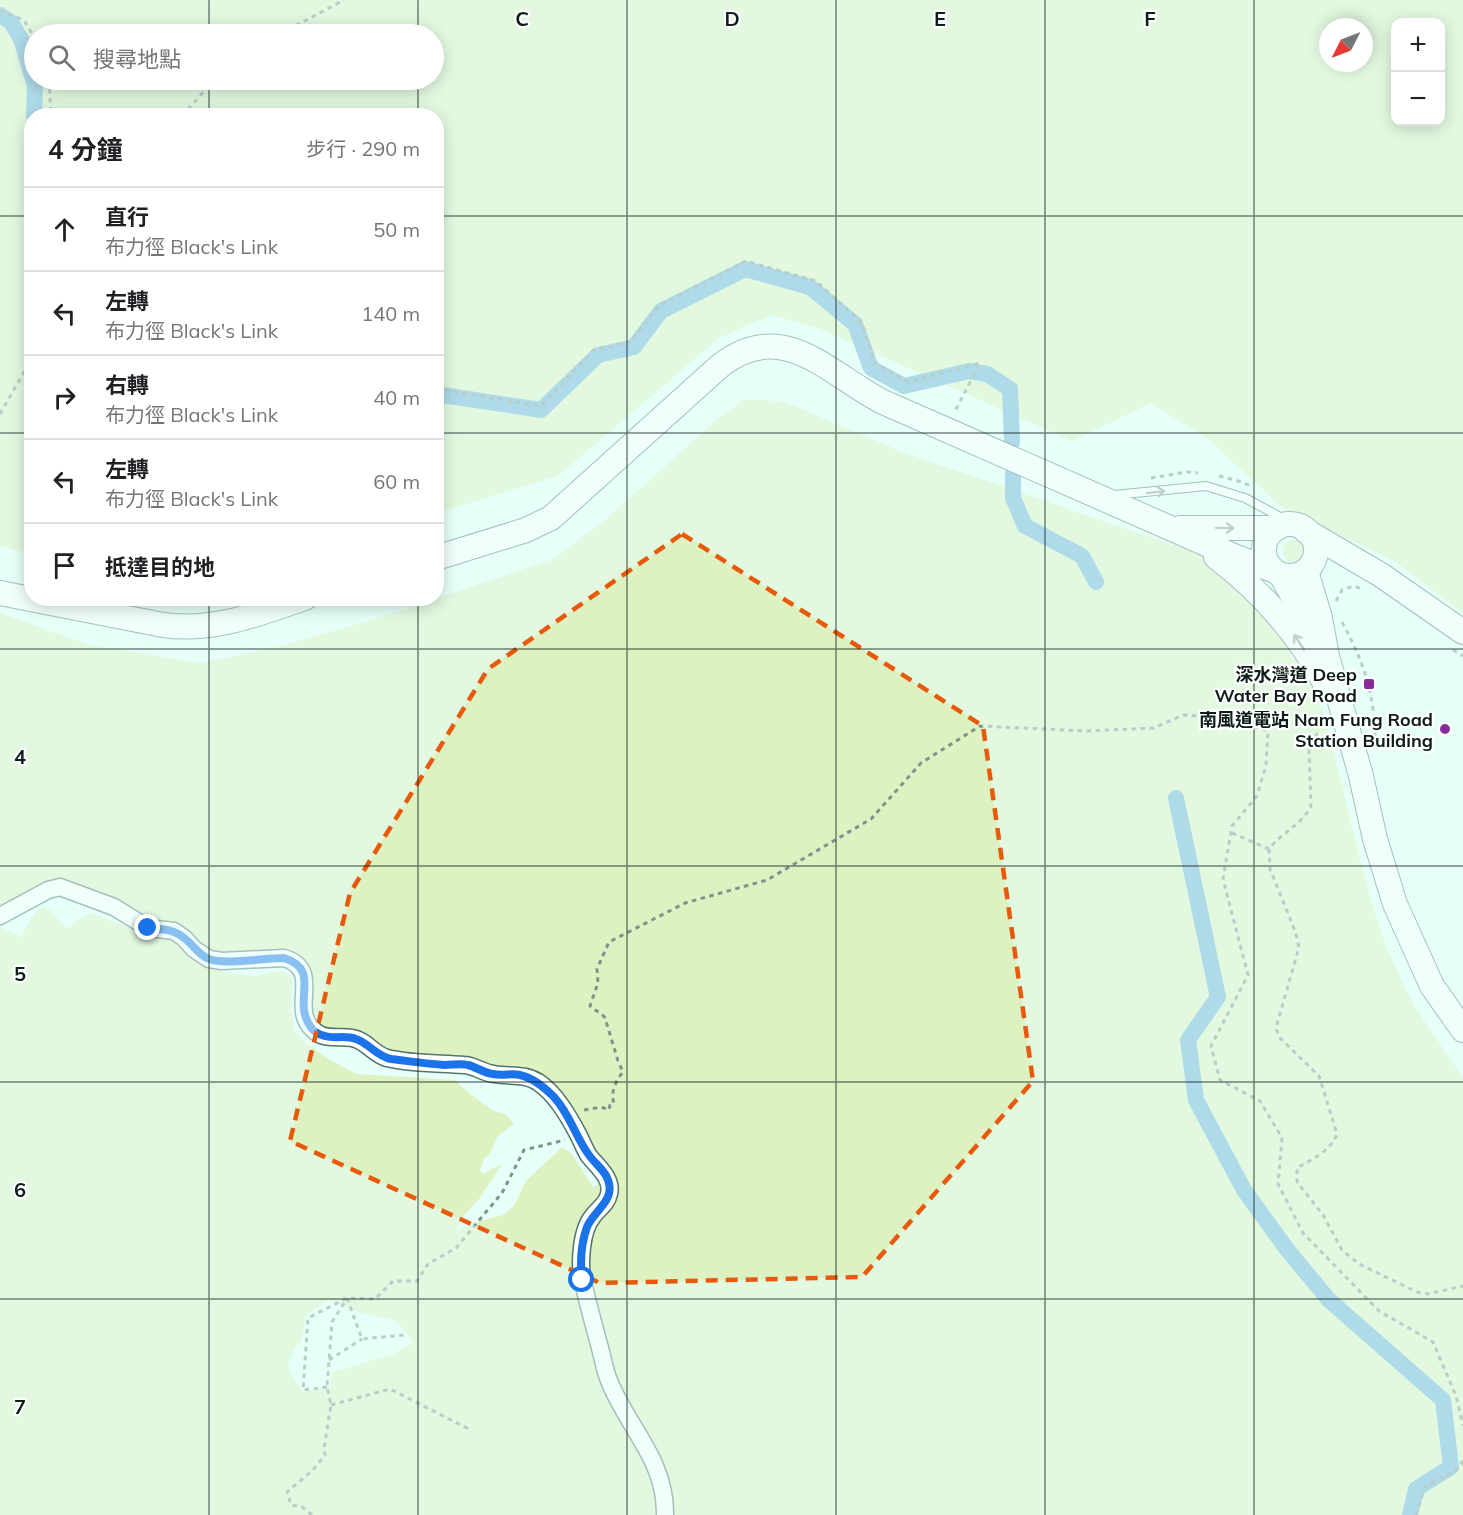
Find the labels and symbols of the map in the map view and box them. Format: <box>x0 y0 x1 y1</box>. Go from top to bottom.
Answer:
text: C <box>515 6 529 31</box>
text: D <box>724 6 740 31</box>
text: E <box>934 6 946 31</box>
text: F <box>1144 6 1156 31</box>
north arrow <box>1319 18 1373 72</box>
one-way arrow <box>1146 486 1166 497</box>
one-way arrow <box>1214 522 1234 534</box>
one-way arrow <box>1293 634 1305 651</box>
place label: 深水灣道 Deep Water Bay Road <box>1215 663 1357 707</box>
marker: 深水灣道 Deep Water Bay Road <box>1362 677 1376 691</box>
place label: 南風道電站 Nam Fung Road Station Building <box>1199 708 1433 752</box>
marker: 南風道電站 Nam Fung Road Station Building <box>1438 722 1452 736</box>
text: 4 <box>14 744 26 769</box>
route end <box>134 914 160 940</box>
text: 5 <box>14 961 26 986</box>
text: 6 <box>14 1177 26 1202</box>
route start <box>568 1266 594 1292</box>
text: 7 <box>14 1394 26 1419</box>

